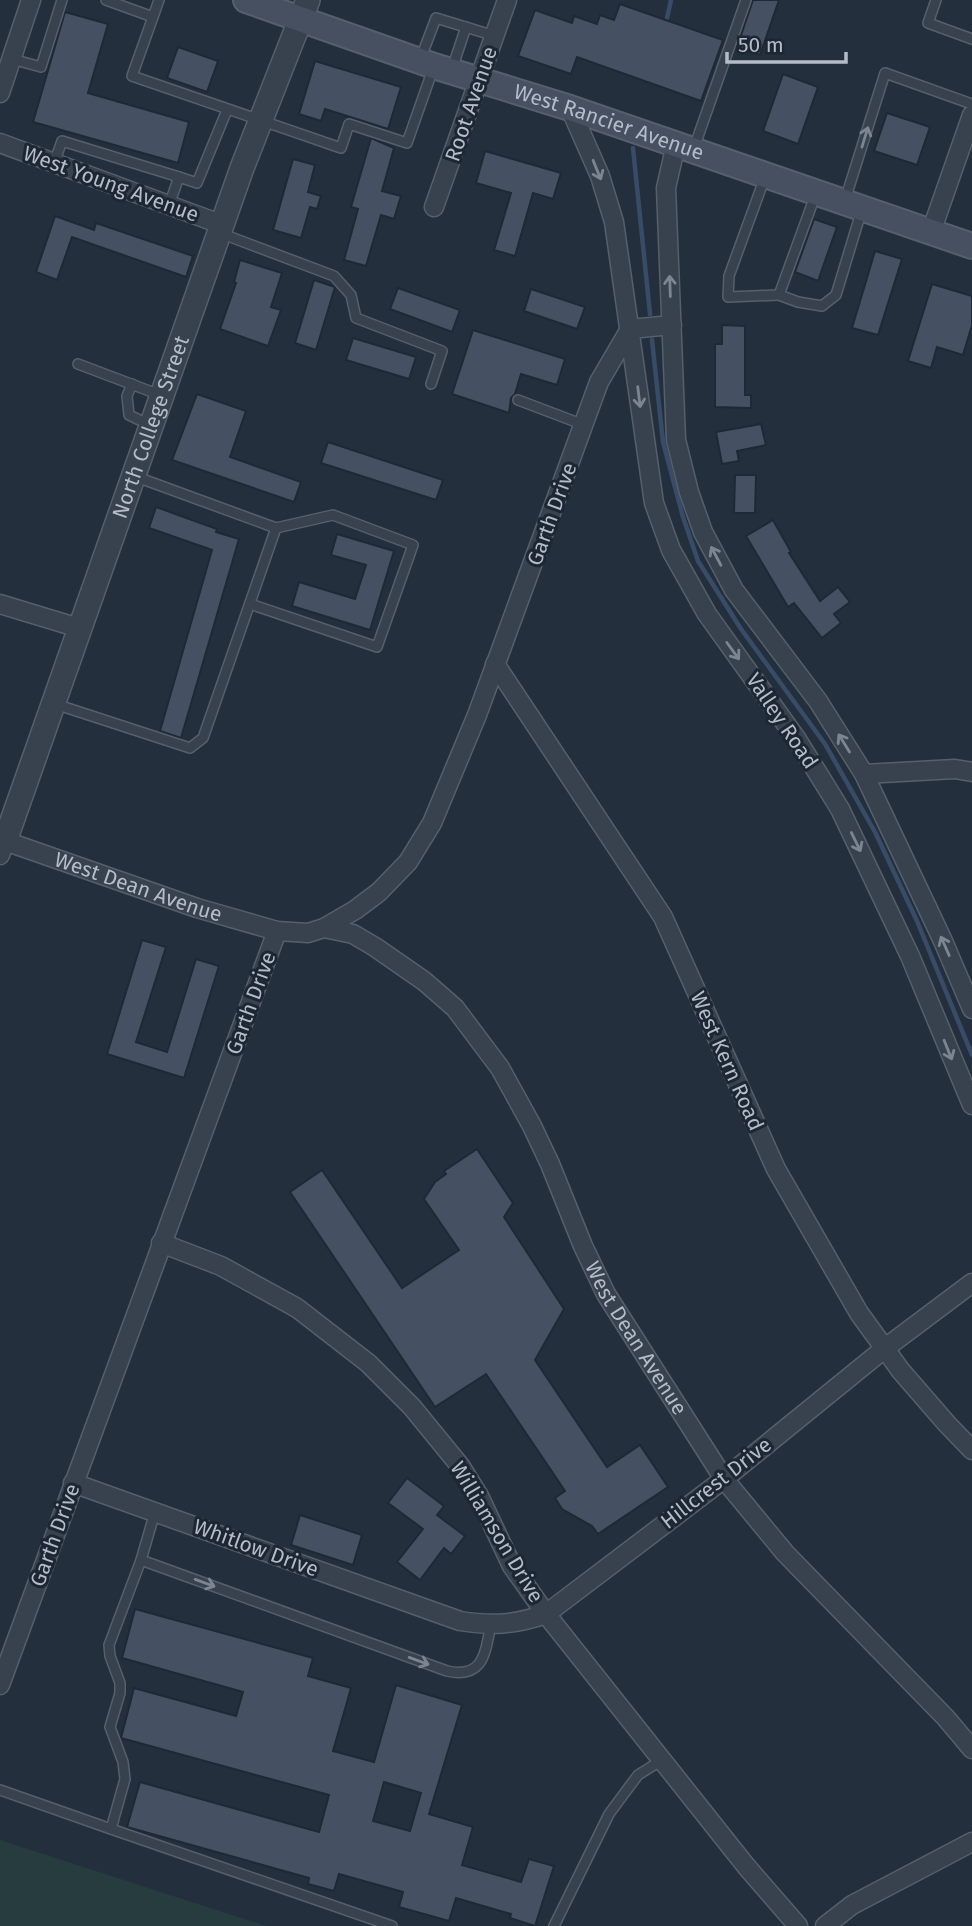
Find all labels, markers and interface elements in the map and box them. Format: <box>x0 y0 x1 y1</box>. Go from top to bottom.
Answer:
scale bar <box>727 21 846 65</box>
text: 50 m <box>738 32 784 58</box>
street label: Root Avenue <box>439 43 503 165</box>
street label: West Rancier Avenue <box>511 78 707 166</box>
one-way arrow <box>860 127 872 149</box>
street label: West Young Avenue <box>20 140 202 228</box>
one-way arrow <box>592 159 605 180</box>
one-way arrow <box>663 275 676 298</box>
street label: North College Street <box>107 332 195 522</box>
one-way arrow <box>632 385 645 408</box>
street label: Garth Drive <box>521 459 583 569</box>
one-way arrow <box>709 546 723 566</box>
one-way arrow <box>726 641 741 660</box>
street label: Valley Road <box>740 668 824 774</box>
one-way arrow <box>837 733 851 753</box>
one-way arrow <box>850 831 863 852</box>
street label: West Dean Avenue <box>51 846 225 928</box>
one-way arrow <box>938 936 951 958</box>
street label: Garth Drive <box>220 948 282 1058</box>
street label: West Kern Road <box>685 987 769 1135</box>
one-way arrow <box>943 1039 956 1060</box>
street label: West Dean Avenue <box>579 1257 693 1420</box>
street label: Hillcrest Drive <box>655 1432 777 1534</box>
street label: Williamson Drive <box>445 1457 549 1607</box>
street label: Garth Drive <box>24 1480 86 1590</box>
street label: Whitlow Drive <box>190 1513 322 1583</box>
one-way arrow <box>193 1578 215 1591</box>
one-way arrow <box>407 1656 429 1668</box>

